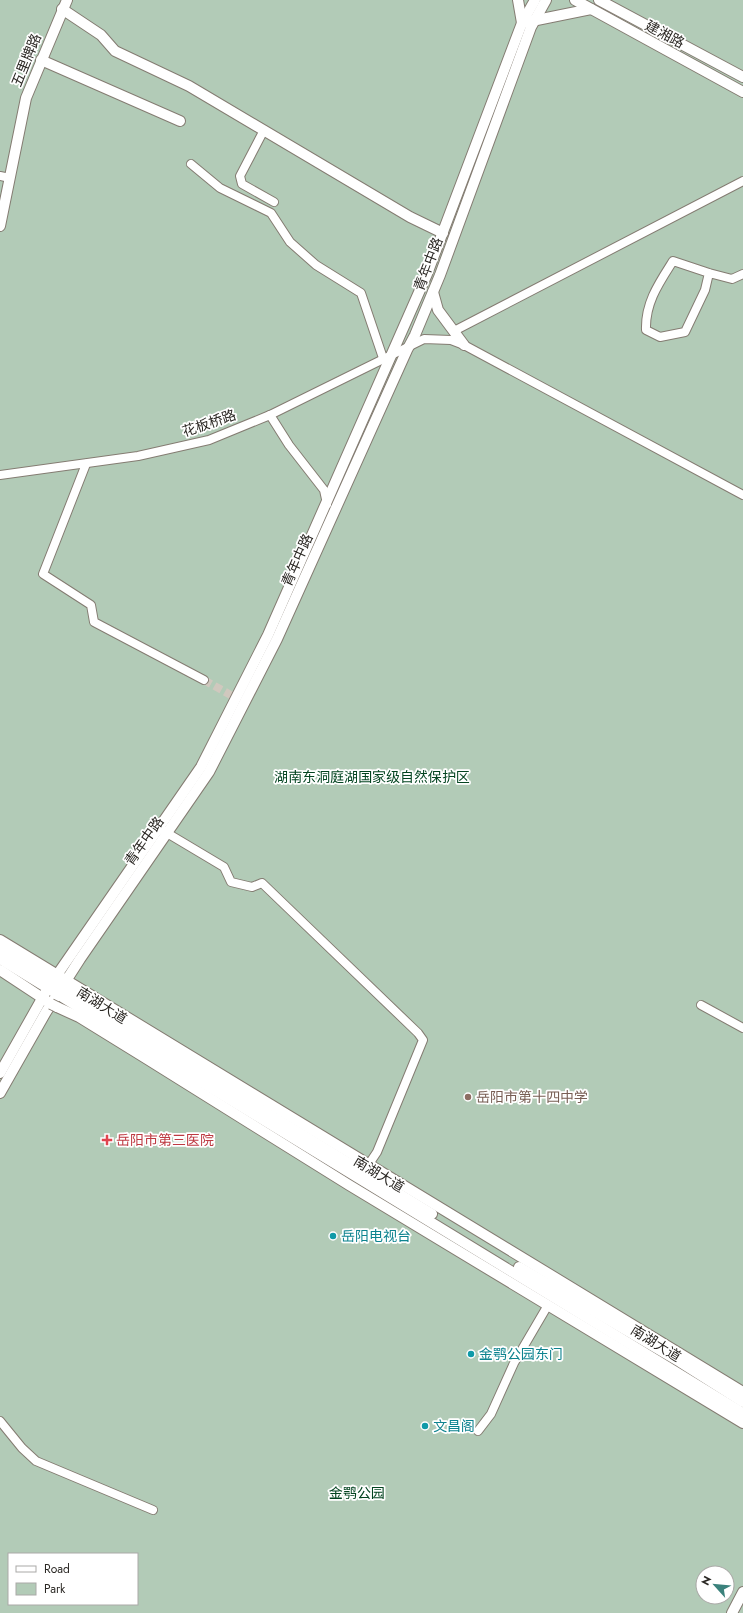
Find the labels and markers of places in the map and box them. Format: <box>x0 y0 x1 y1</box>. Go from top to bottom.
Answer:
place label: 岳阳市第十四中学 <box>476 1087 588 1107</box>
marker: 岳阳市第十四中学 <box>463 1092 473 1102</box>
place label: 岳阳市第三医院 <box>116 1130 214 1150</box>
marker: 岳阳市第三医院 <box>101 1134 113 1146</box>
place label: 岳阳电视台 <box>341 1226 411 1246</box>
marker: 岳阳电视台 <box>328 1231 338 1241</box>
place label: 金鹗公园东门 <box>479 1344 563 1364</box>
marker: 金鹗公园东门 <box>466 1349 476 1359</box>
place label: 文昌阁 <box>433 1416 475 1436</box>
marker: 文昌阁 <box>420 1421 430 1431</box>

